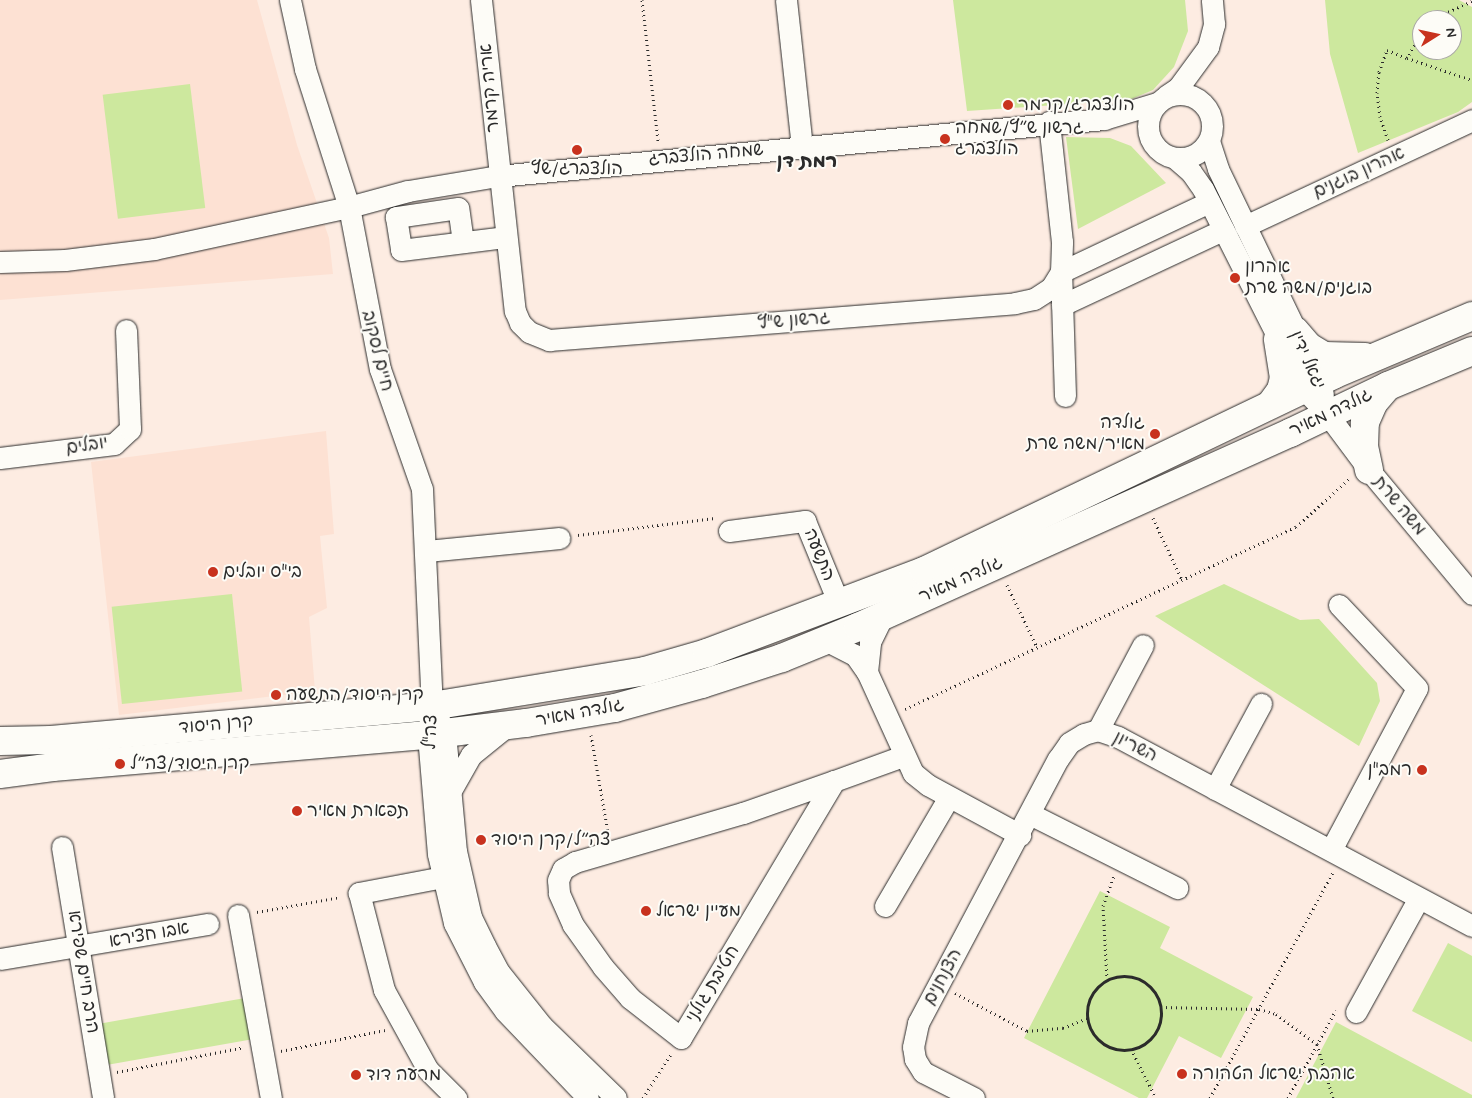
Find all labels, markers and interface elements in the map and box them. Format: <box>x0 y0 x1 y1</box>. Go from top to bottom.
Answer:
north arrow <box>1412 10 1462 60</box>
text: N <box>1441 26 1460 39</box>
street label: אריה קרמר <box>475 43 505 133</box>
place label: הולצברג/קרמר <box>1018 94 1135 116</box>
marker: הולצברג/קרמר <box>1002 99 1014 111</box>
place label: גרשון ש״ץ/שמחה הולצברג <box>955 118 1084 160</box>
marker: גרשון ש״ץ/שמחה הולצברג <box>939 133 951 145</box>
street label: שמחה הולצברג <box>648 139 764 171</box>
street label: אהרון בוגנים <box>1310 142 1408 204</box>
marker: הולצברג/שץ <box>571 144 583 156</box>
district label: רמת דן <box>777 151 837 173</box>
place label: הולצברג/שץ <box>531 158 623 180</box>
place label: אהרון בוגנים/משה שרת <box>1245 257 1372 300</box>
marker: אהרון בוגנים/משה שרת <box>1229 272 1241 284</box>
street label: גרשון ש"ץ <box>757 307 831 335</box>
street label: חיים לסקוב <box>357 308 397 394</box>
street label: יגאל ידין <box>1285 327 1329 393</box>
street label: גולדה מאיר <box>1286 384 1376 442</box>
place label: גולדה מאיר/משה שרת <box>1026 413 1145 456</box>
marker: גולדה מאיר/משה שרת <box>1149 428 1161 440</box>
street label: יובלים <box>64 432 110 460</box>
street label: משה שרת <box>1368 472 1430 540</box>
street label: התשעה <box>799 525 839 585</box>
street label: גולדה מאיר <box>916 552 1006 608</box>
place label: בי"ס יובלים <box>223 561 302 583</box>
marker: בי"ס יובלים <box>207 566 219 578</box>
place label: קרן היסוד/התשעה <box>286 684 424 706</box>
marker: קרן היסוד/התשעה <box>270 689 282 701</box>
street label: גולדה מאיר <box>534 694 626 732</box>
street label: קרן היסוד <box>178 711 254 739</box>
street label: צה"ל <box>419 714 443 750</box>
street label: השריון <box>1109 727 1161 767</box>
place label: קרן היסוד/צה״ל <box>130 753 249 775</box>
marker: קרן היסוד/צה״ל <box>114 758 126 770</box>
place label: רמב"ן <box>1367 759 1412 781</box>
marker: רמב"ן <box>1416 764 1428 776</box>
place label: תפארת מאיר <box>307 800 409 822</box>
marker: תפארת מאיר <box>291 805 303 817</box>
place label: צה״ל/קרן היסוד <box>491 829 610 851</box>
marker: צה״ל/קרן היסוד <box>475 834 487 846</box>
place label: מעיין ישראל <box>656 900 741 922</box>
marker: מעיין ישראל <box>640 905 652 917</box>
street label: הרב חיים שפירא <box>63 909 103 1035</box>
street label: אבו חצירא <box>107 917 191 953</box>
street label: חטיבת גולני <box>681 941 745 1027</box>
street label: הצנחנים <box>919 945 967 1009</box>
place label: אהבת ישראל הטהורה <box>1192 1063 1355 1085</box>
place label: מרעה דוד <box>366 1064 441 1086</box>
marker: אהבת ישראל הטהורה <box>1176 1068 1188 1080</box>
marker: מרעה דוד <box>350 1069 362 1081</box>

